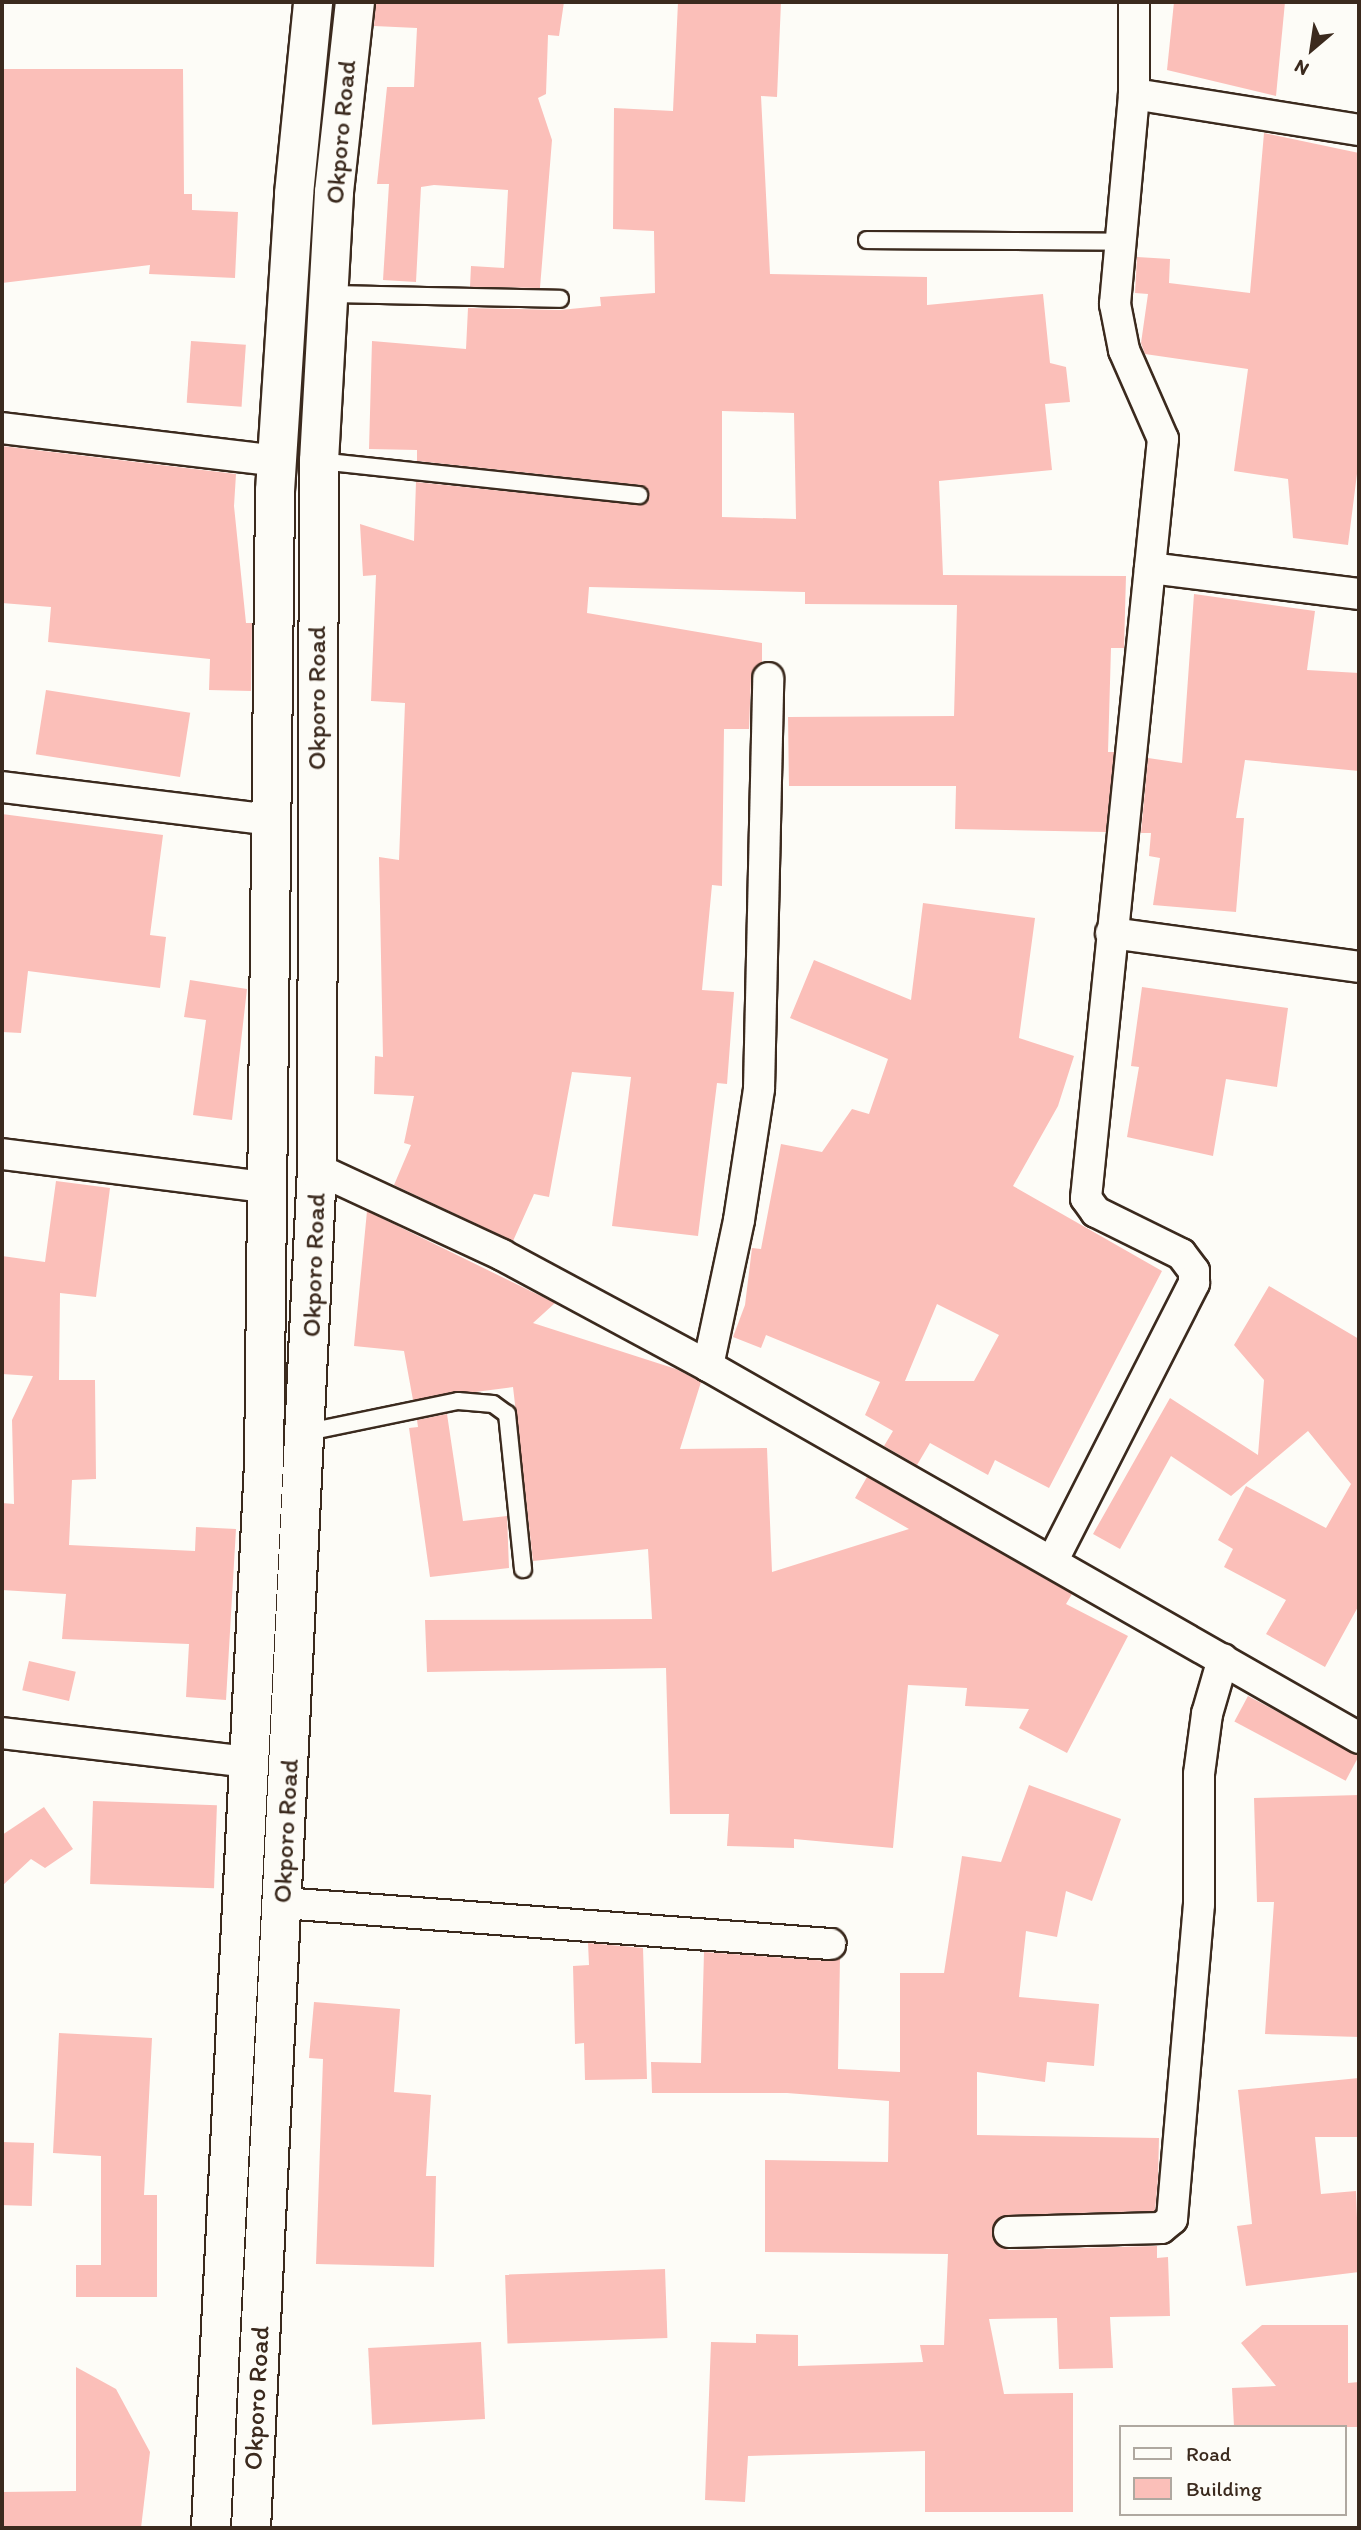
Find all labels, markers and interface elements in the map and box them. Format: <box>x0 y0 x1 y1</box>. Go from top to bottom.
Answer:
north arrow <box>1277 14 1347 84</box>
text: N <box>1290 55 1313 81</box>
street label: Okporo Road <box>319 59 363 205</box>
street label: Okporo Road <box>301 626 333 770</box>
street label: Okporo Road <box>296 1193 332 1337</box>
street label: Okporo Road <box>267 1758 305 1904</box>
street label: Okporo Road <box>238 2325 276 2471</box>
legend <box>1120 2425 1347 2516</box>
text: Road <box>1186 2441 1231 2466</box>
text: Building <box>1186 2476 1262 2501</box>

